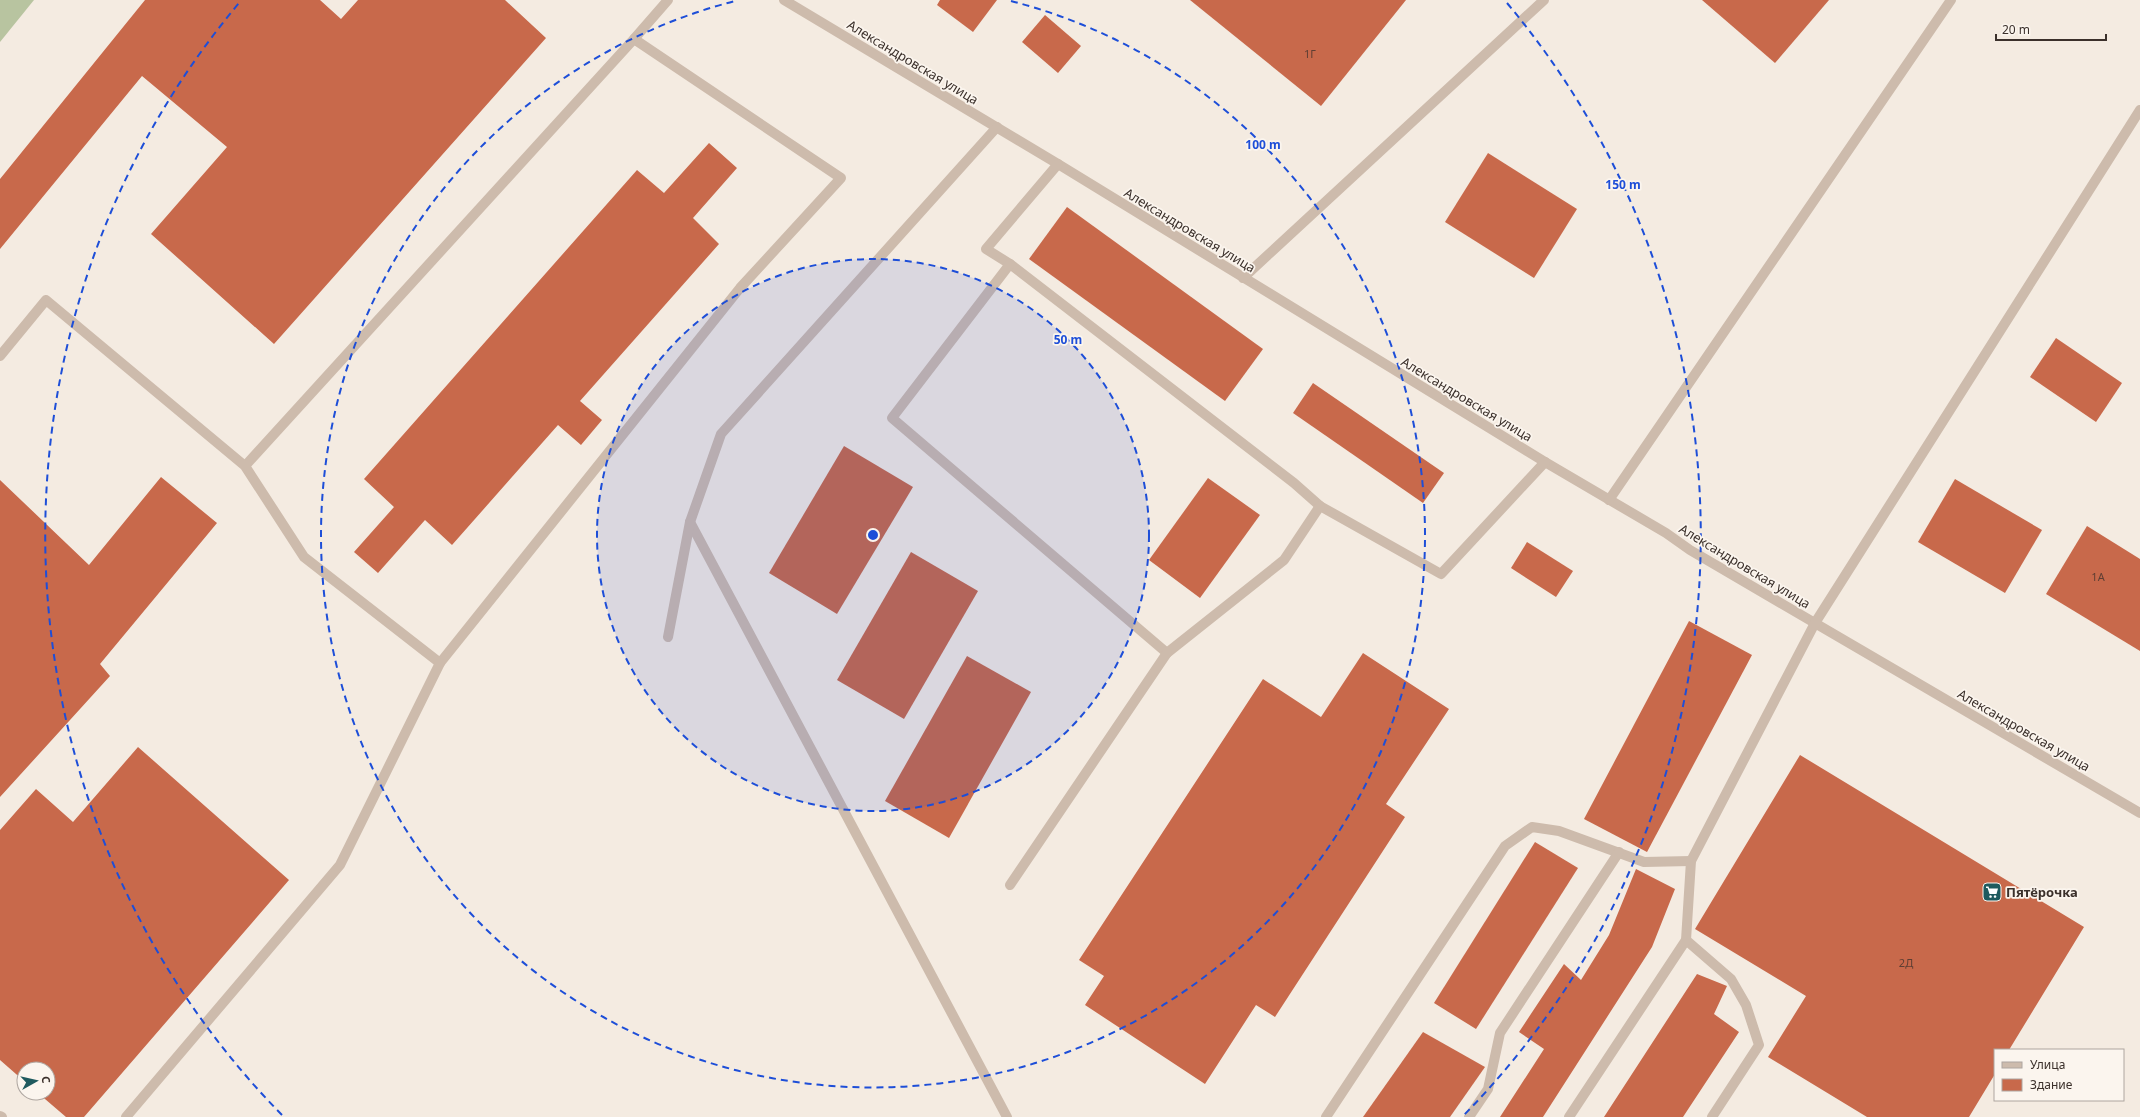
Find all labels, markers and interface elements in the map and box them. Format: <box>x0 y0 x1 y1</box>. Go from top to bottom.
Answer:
street label: Александровская улица <box>844 16 982 108</box>
scale bar <box>1996 16 2106 42</box>
text: 20 m <box>2002 21 2030 38</box>
house number: 1Г <box>1304 46 1316 61</box>
text: 100 m <box>1245 136 1281 153</box>
text: 150 m <box>1605 176 1641 193</box>
street label: Александровская улица <box>1121 184 1259 276</box>
text: 50 m <box>1054 331 1082 348</box>
street label: Александровская улица <box>1398 353 1536 445</box>
street label: Александровская улица <box>1676 520 1814 612</box>
centre of rings <box>866 528 880 542</box>
house number: 1А <box>2091 569 2106 584</box>
street label: Александровская улица <box>1954 685 2094 775</box>
supermarket icon: Пятёрочка <box>1981 881 2003 903</box>
place label: Пятёрочка <box>2006 883 2078 901</box>
house number: 2Д <box>1899 955 1913 970</box>
legend <box>1994 1049 2124 1101</box>
text: Улица <box>2030 1056 2065 1073</box>
north arrow <box>16 1061 56 1101</box>
text: С <box>38 1075 54 1084</box>
text: Здание <box>2030 1076 2073 1093</box>

